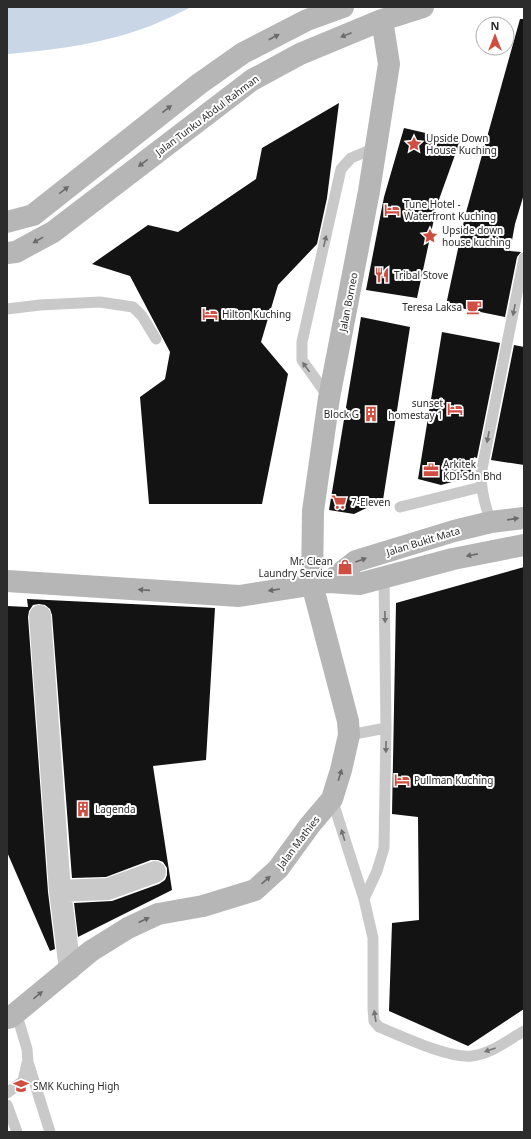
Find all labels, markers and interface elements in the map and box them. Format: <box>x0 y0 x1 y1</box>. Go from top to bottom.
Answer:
north arrow <box>475 16 515 56</box>
text: N <box>491 18 499 33</box>
one-way arrow <box>341 32 352 38</box>
one-way arrow <box>268 34 280 40</box>
street label: Jalan Tunku Abdul Rahman <box>152 71 262 159</box>
one-way arrow <box>161 105 172 114</box>
place label: Upside Down House Kuching <box>426 131 497 157</box>
place icon: Upside Down House Kuching <box>405 135 423 153</box>
one-way arrow <box>137 159 148 168</box>
one-way arrow <box>59 185 70 194</box>
place label: Tune Hotel - Waterfront Kuching <box>404 197 496 223</box>
hotel icon: Tune Hotel - Waterfront Kuching <box>383 201 401 219</box>
place label: Upside down house kuching <box>442 223 511 249</box>
place icon: Upside down house kuching <box>421 227 439 245</box>
one-way arrow <box>322 235 328 247</box>
one-way arrow <box>32 237 44 244</box>
restaurant icon: Tribal Stove <box>373 266 391 284</box>
place label: Tribal Stove <box>394 268 449 282</box>
street label: Jalan Borneo <box>335 271 361 334</box>
cafe icon: Teresa Laksa <box>465 298 483 316</box>
place label: Teresa Laksa <box>402 300 462 314</box>
one-way arrow <box>510 303 516 316</box>
hotel icon: Hilton Kuching <box>201 305 219 323</box>
place label: Hilton Kuching <box>222 307 291 321</box>
one-way arrow <box>302 361 310 372</box>
place label: sunset homestay 1 <box>388 396 443 422</box>
hotel icon: sunset homestay 1 <box>446 400 464 418</box>
building icon: Block G <box>362 405 380 423</box>
place label: Block G <box>324 407 359 421</box>
one-way arrow <box>485 431 491 443</box>
place label: Arkitek KDI Sdn Bhd <box>443 457 502 483</box>
office icon: Arkitek KDI Sdn Bhd <box>422 461 440 479</box>
supermarket icon: 7-Eleven <box>330 493 348 511</box>
place label: 7-Eleven <box>351 495 390 509</box>
one-way arrow <box>507 516 519 522</box>
street label: Jalan Bukit Mata <box>384 523 461 559</box>
one-way arrow <box>466 552 478 558</box>
place label: Mr. Clean Laundry Service <box>258 554 333 580</box>
one-way arrow <box>355 557 367 563</box>
shop icon: Mr. Clean Laundry Service <box>336 558 354 576</box>
one-way arrow <box>138 586 150 593</box>
one-way arrow <box>268 587 280 593</box>
one-way arrow <box>382 611 388 624</box>
one-way arrow <box>383 741 389 754</box>
one-way arrow <box>337 769 343 781</box>
hotel icon: Pullman Kuching <box>393 771 411 789</box>
place label: Pullman Kuching <box>414 773 493 787</box>
building icon: Lagenda <box>74 800 92 818</box>
place label: Lagenda <box>95 802 136 816</box>
street label: Jalan Mathies <box>273 813 323 872</box>
one-way arrow <box>340 829 346 841</box>
one-way arrow <box>260 876 271 885</box>
one-way arrow <box>138 917 150 923</box>
one-way arrow <box>32 990 43 999</box>
one-way arrow <box>372 1010 378 1022</box>
one-way arrow <box>484 1047 496 1053</box>
school or university icon: SMK Kuching High <box>12 1077 30 1095</box>
place label: SMK Kuching High <box>33 1079 120 1093</box>

